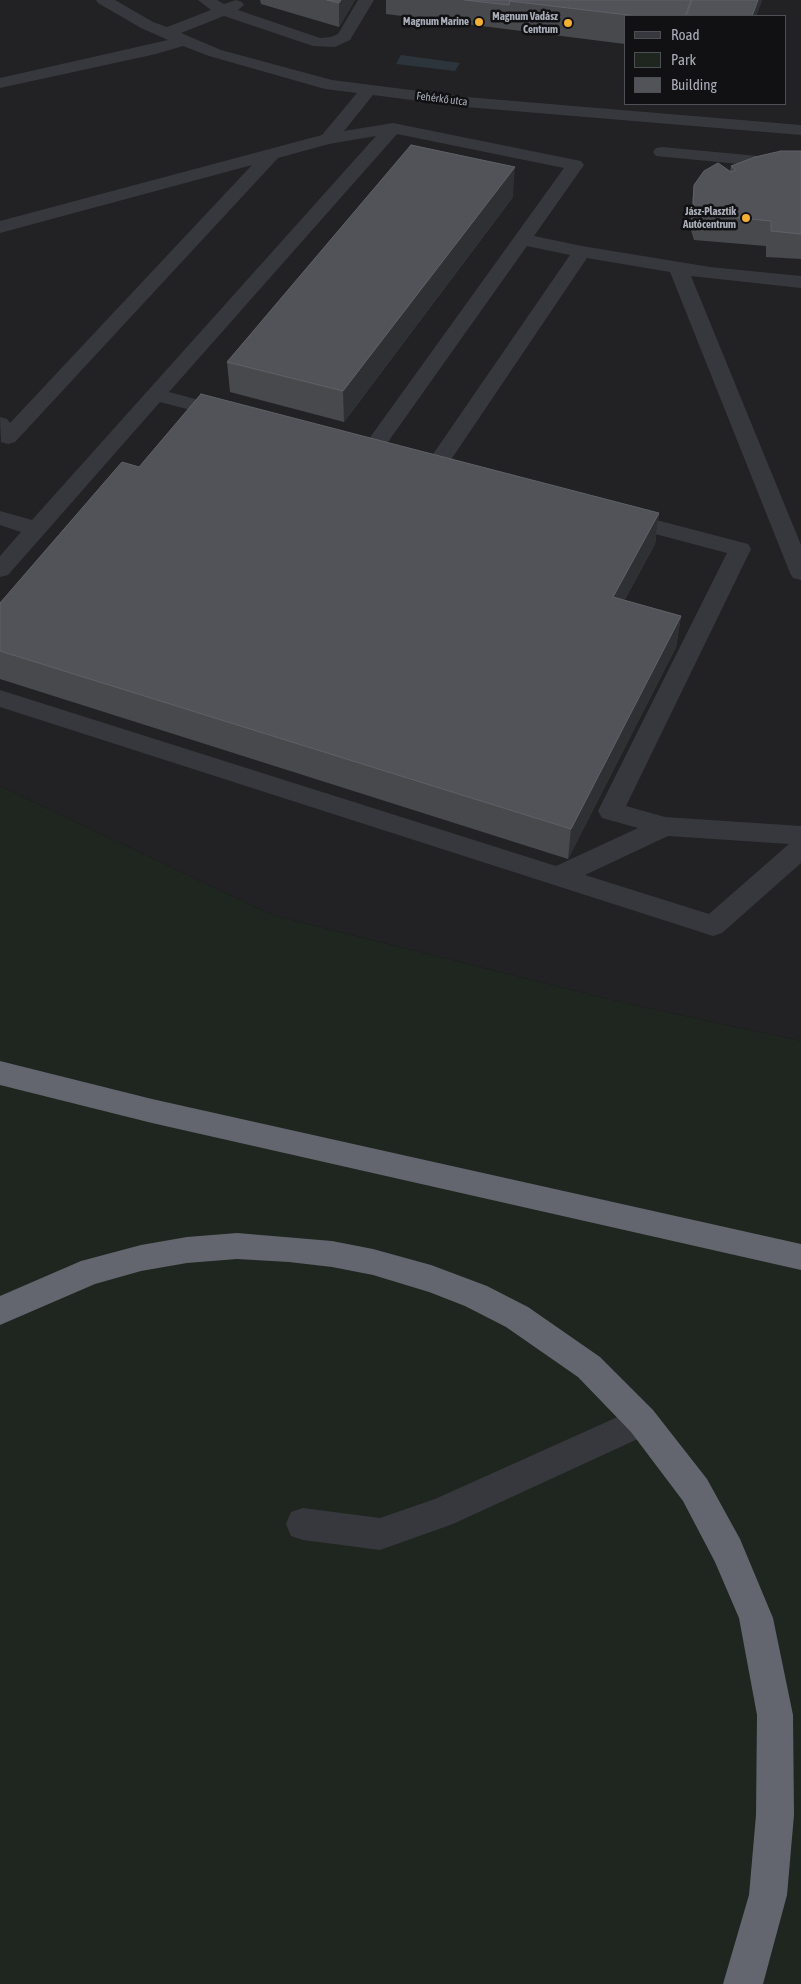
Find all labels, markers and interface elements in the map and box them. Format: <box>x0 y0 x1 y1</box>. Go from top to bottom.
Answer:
place label: Magnum Vadász Centrum <box>492 10 558 36</box>
place label: Magnum Marine <box>403 15 469 29</box>
legend <box>624 15 786 105</box>
marker: Magnum Marine <box>473 16 485 28</box>
marker: Magnum Vadász Centrum <box>562 17 574 29</box>
text: Road <box>671 26 700 43</box>
text: Park <box>671 51 696 68</box>
text: Building <box>671 76 717 93</box>
street label: Fehérkő utca <box>416 89 468 109</box>
place label: Jász-Plasztik Autócentrum <box>683 205 736 231</box>
marker: Jász-Plasztik Autócentrum <box>740 212 752 224</box>

